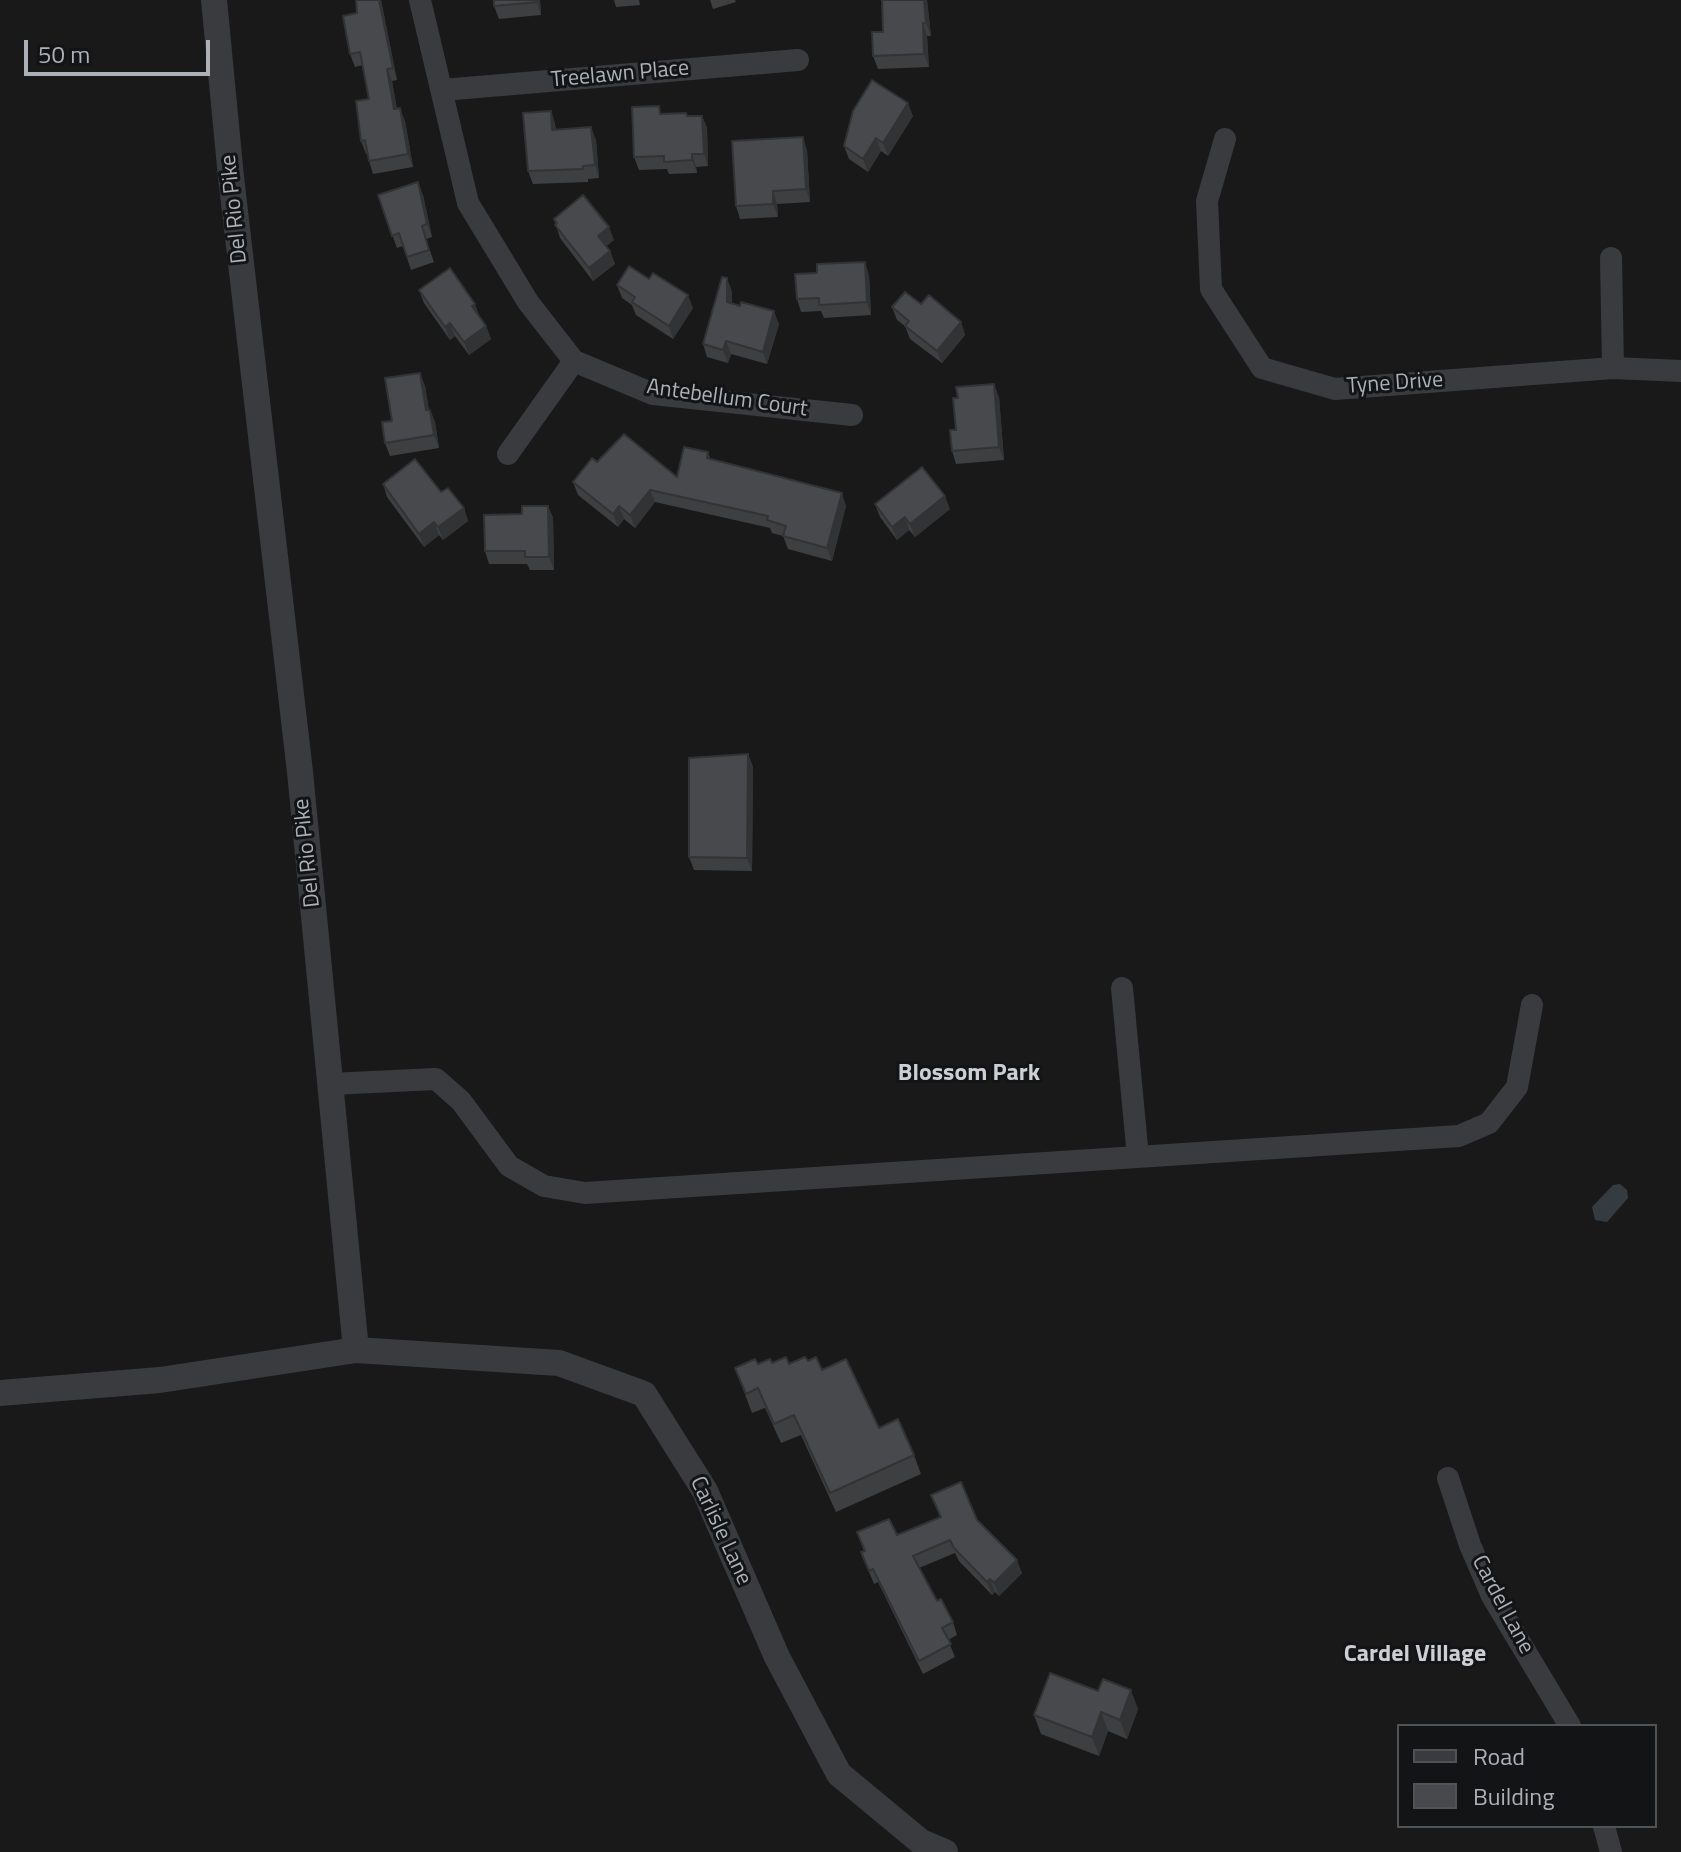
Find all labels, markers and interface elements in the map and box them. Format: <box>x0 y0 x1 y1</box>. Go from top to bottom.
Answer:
scale bar <box>28 24 214 74</box>
text: 50 m <box>38 36 90 72</box>
street label: Treelawn Place <box>550 56 690 94</box>
street label: Del Rio Pike <box>216 153 254 265</box>
street label: Tyne Drive <box>1346 367 1444 401</box>
street label: Antebellum Court <box>645 375 809 423</box>
street label: Del Rio Pike <box>289 797 327 909</box>
district label: Blossom Park <box>898 1060 1040 1088</box>
street label: Carlisle Lane <box>683 1473 757 1589</box>
street label: Cardel Lane <box>1465 1551 1539 1659</box>
district label: Cardel Village <box>1344 1641 1486 1669</box>
legend <box>1397 1724 1657 1828</box>
text: Road <box>1473 1738 1525 1774</box>
text: Building <box>1473 1778 1555 1814</box>

